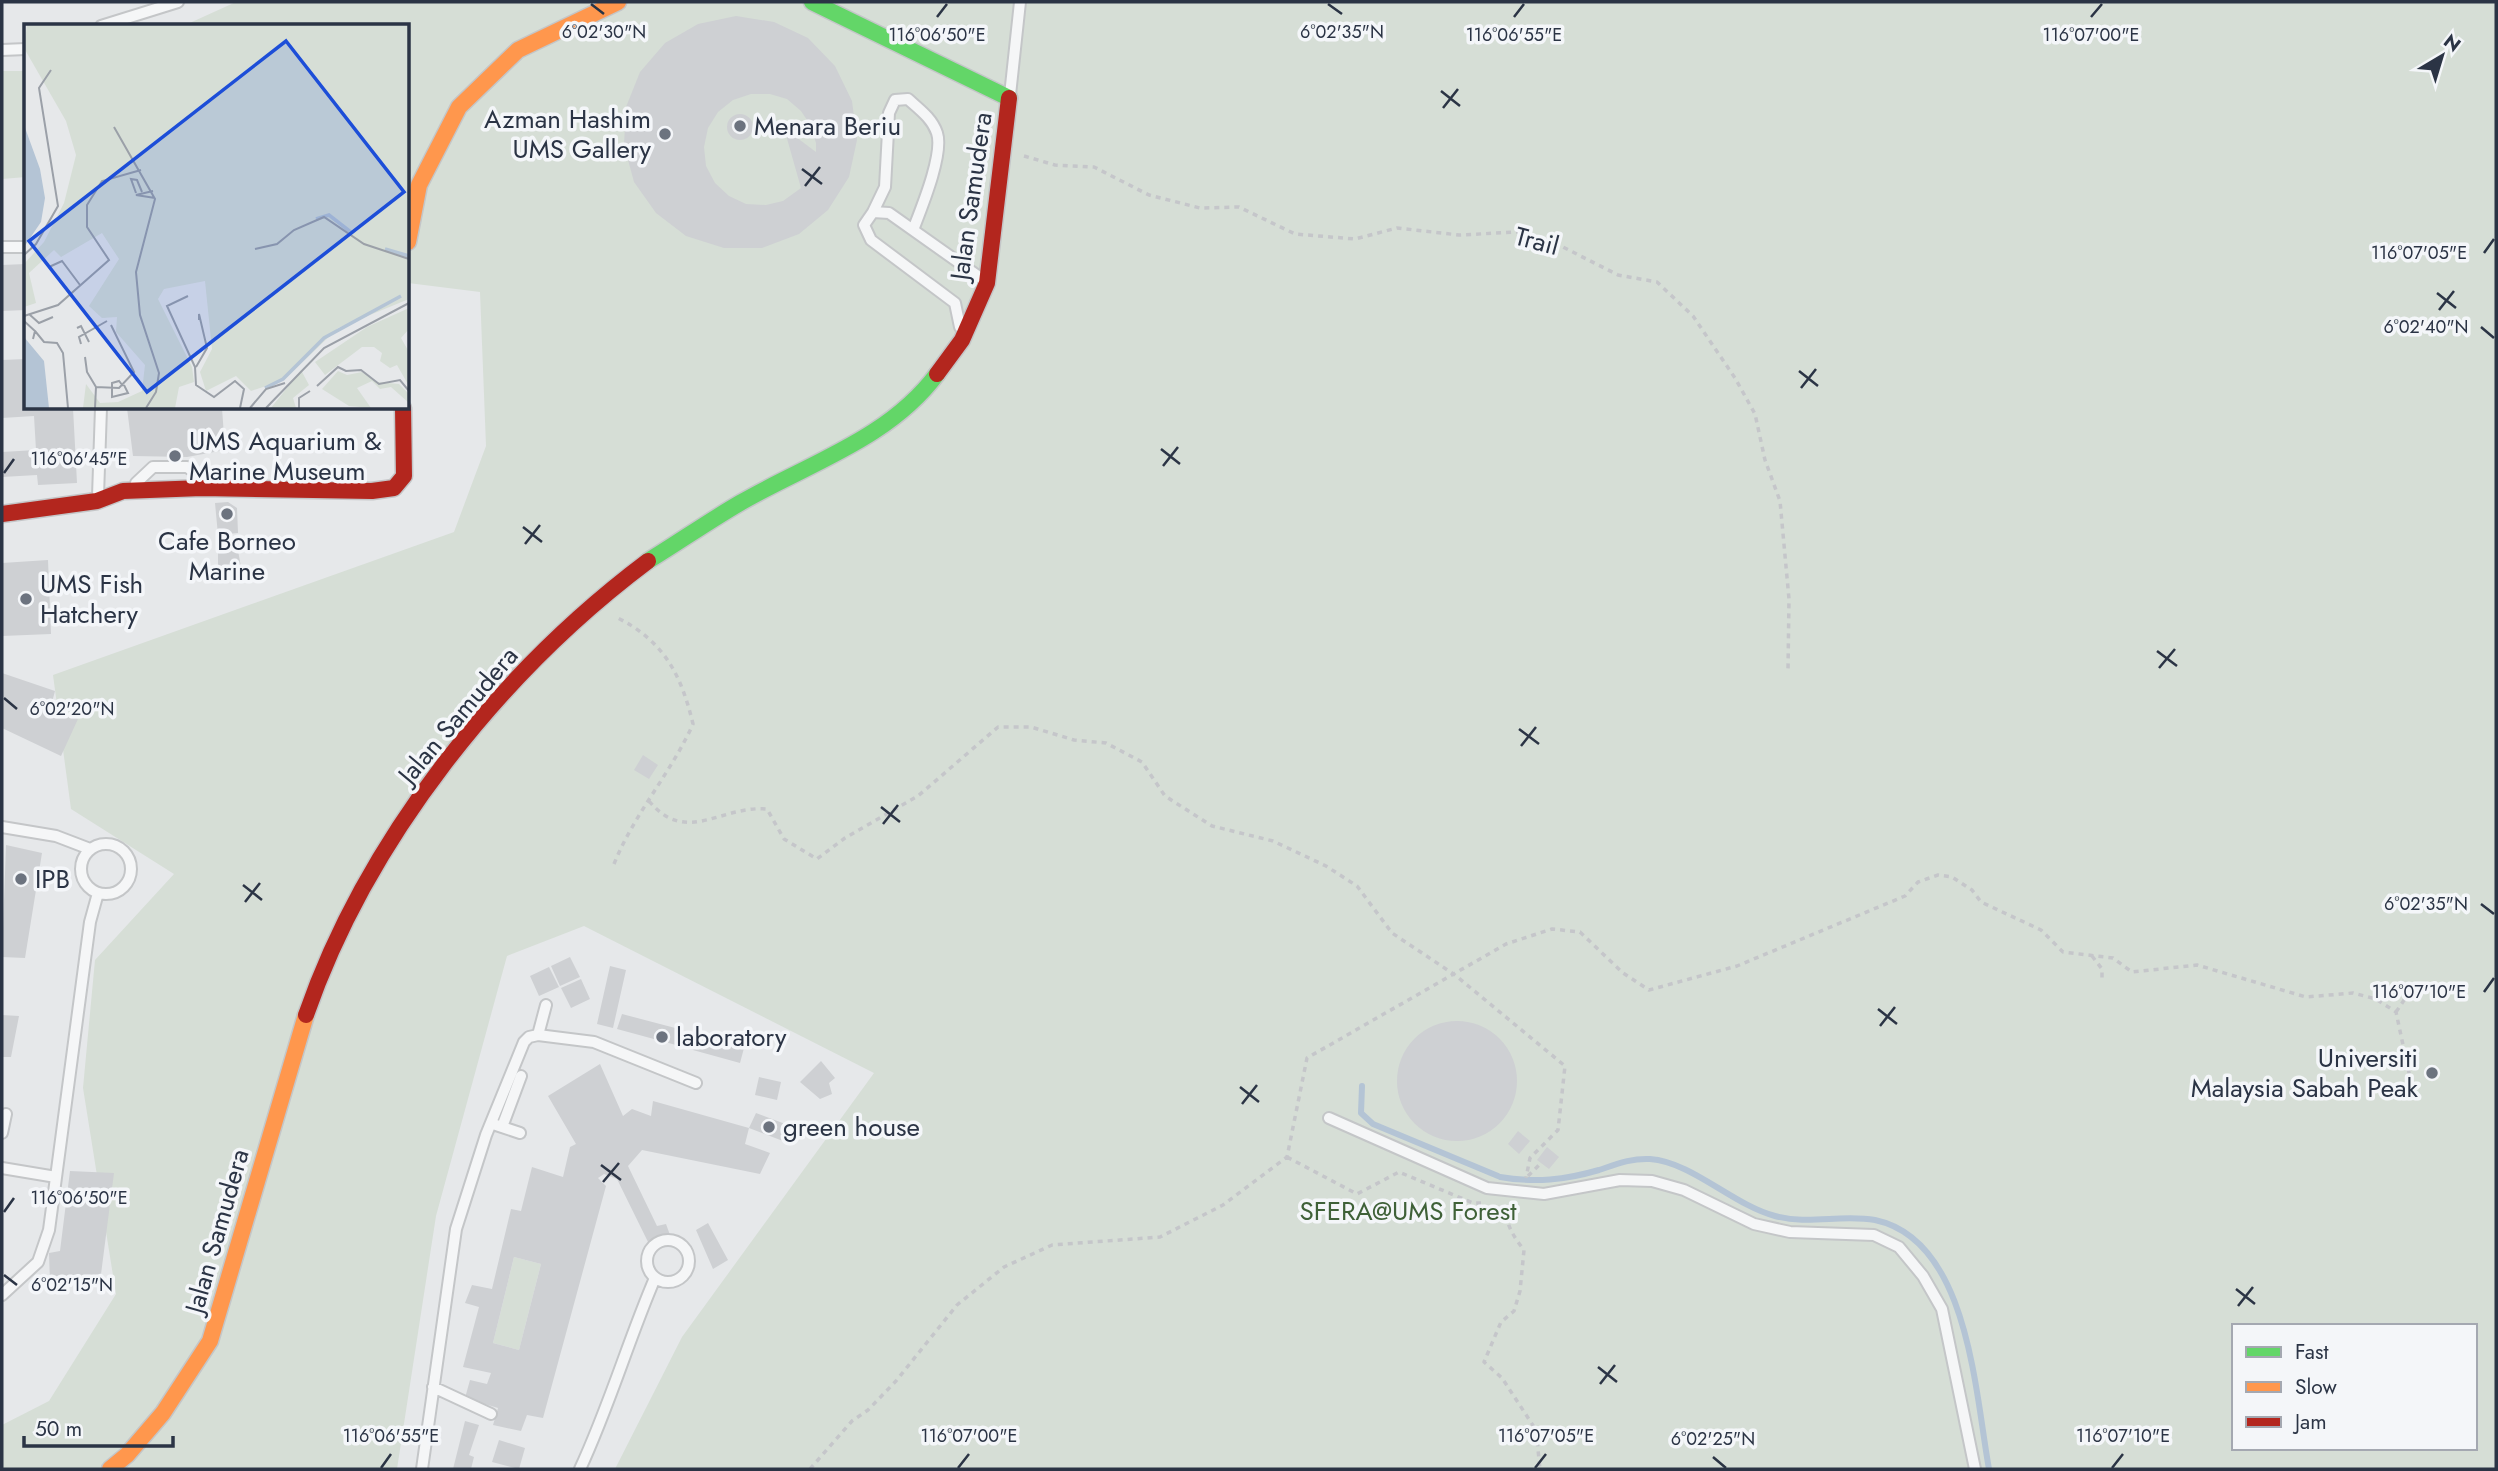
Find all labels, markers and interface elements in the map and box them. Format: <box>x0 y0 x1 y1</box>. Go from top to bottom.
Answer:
text: 6°02'30"N <box>562 19 646 45</box>
text: 6°02'35"N <box>1300 19 1384 45</box>
north arrow <box>2407 21 2477 91</box>
text: 116°06'50"E <box>888 22 986 48</box>
text: 116°06'55"E <box>1466 22 1562 48</box>
text: 116°07'00"E <box>2043 22 2139 48</box>
inset map <box>24 24 410 410</box>
text: N <box>2438 28 2466 58</box>
place label: Azman Hashim UMS Gallery <box>484 100 652 168</box>
place label: Menara Beriu <box>754 107 901 145</box>
street label: Jalan Samudera <box>940 110 1002 285</box>
marker: Menara Beriu <box>732 118 748 134</box>
marker: Azman Hashim UMS Gallery <box>657 126 673 142</box>
street label: Trail <box>1511 217 1563 265</box>
text: 116°07'05"E <box>2371 240 2467 266</box>
text: 6°02'40"N <box>2383 314 2469 340</box>
place label: UMS Aquarium & Marine Museum <box>189 422 382 490</box>
text: 116°06'45"E <box>31 446 127 472</box>
marker: UMS Aquarium & Marine Museum <box>167 448 183 464</box>
marker: Cafe Borneo Marine <box>219 506 235 522</box>
place label: Cafe Borneo Marine <box>158 522 296 590</box>
place label: UMS Fish Hatchery <box>40 565 143 633</box>
marker: UMS Fish Hatchery <box>18 591 34 607</box>
street label: Jalan Samudera <box>387 638 527 794</box>
text: 6°02'20"N <box>30 696 114 722</box>
place label: IPB <box>35 860 70 898</box>
marker: IPB <box>13 871 29 887</box>
text: 6°02'35"N <box>2384 891 2468 917</box>
text: 116°07'10"E <box>2372 979 2466 1005</box>
place label: laboratory <box>676 1018 787 1056</box>
marker: laboratory <box>654 1029 670 1045</box>
place label: Universiti Malaysia Sabah Peak <box>2191 1039 2419 1107</box>
marker: Universiti Malaysia Sabah Peak <box>2424 1065 2440 1081</box>
place label: green house <box>783 1108 920 1146</box>
marker: green house <box>761 1119 777 1135</box>
street label: Jalan Samudera <box>175 1145 259 1320</box>
text: 116°06'50"E <box>30 1185 128 1211</box>
park label: SFERA@UMS Forest <box>1300 1192 1517 1230</box>
text: 6°02'15"N <box>31 1272 113 1298</box>
legend <box>2232 1324 2477 1450</box>
text: Fast <box>2295 1337 2328 1367</box>
text: Slow <box>2295 1372 2337 1402</box>
scale bar <box>24 1404 173 1448</box>
text: Jam <box>2292 1407 2327 1437</box>
text: 50 m <box>35 1414 82 1444</box>
text: 116°06'55"E <box>343 1423 439 1449</box>
text: 116°07'00"E <box>921 1423 1017 1449</box>
text: 116°07'05"E <box>1498 1423 1594 1449</box>
text: 116°07'10"E <box>2076 1423 2170 1449</box>
text: 6°02'25"N <box>1671 1426 1755 1452</box>

